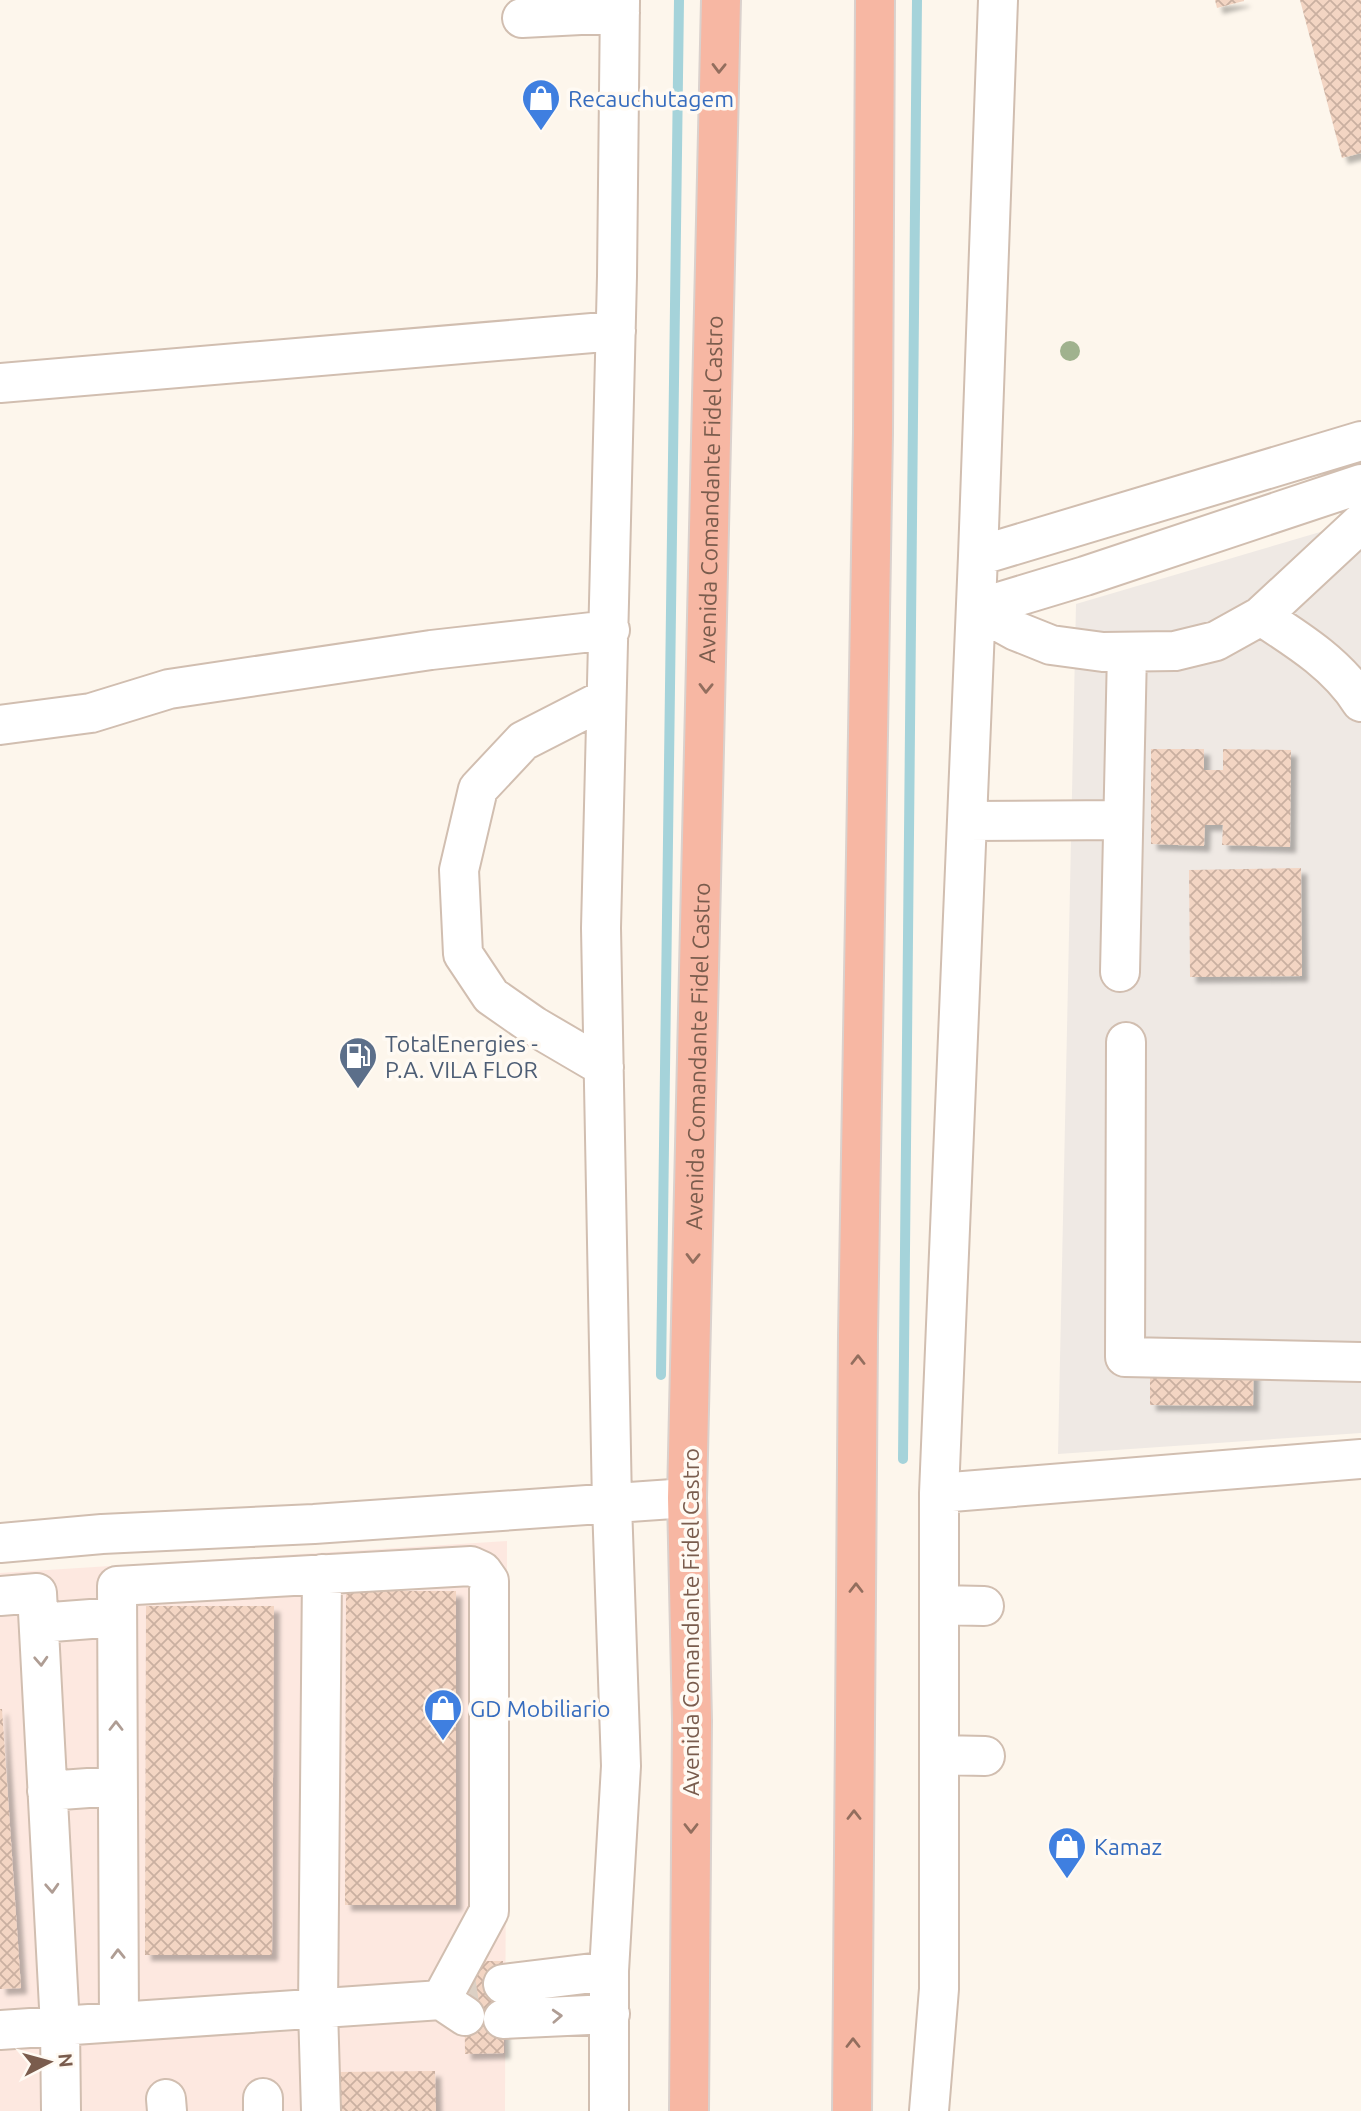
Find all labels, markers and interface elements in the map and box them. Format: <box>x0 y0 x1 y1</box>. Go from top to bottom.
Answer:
one-way arrow <box>712 63 727 74</box>
shop icon: Recauchutagem <box>520 77 562 132</box>
place label: Recauchutagem <box>568 86 734 111</box>
street label: Avenida Comandante Fidel Castro <box>693 315 726 664</box>
one-way arrow <box>698 682 713 693</box>
street label: Avenida Comandante Fidel Castro <box>681 882 713 1230</box>
place label: TotalEnergies - P.A. VILA FLOR <box>385 1031 538 1082</box>
fuel station icon: TotalEnergies - P.A. VILA FLOR <box>337 1035 379 1090</box>
one-way arrow <box>685 1253 701 1264</box>
one-way arrow <box>850 1355 866 1365</box>
street label: Avenida Comandante Fidel Castro <box>678 1448 703 1796</box>
one-way arrow <box>848 1582 864 1593</box>
one-way arrow <box>33 1656 48 1667</box>
shop icon: GD Mobiliario <box>422 1687 464 1742</box>
place label: GD Mobiliario <box>470 1696 610 1721</box>
one-way arrow <box>108 1720 124 1731</box>
one-way arrow <box>847 1810 862 1821</box>
one-way arrow <box>683 1824 699 1834</box>
shop icon: Kamaz <box>1046 1825 1088 1880</box>
place label: Kamaz <box>1094 1834 1162 1859</box>
one-way arrow <box>45 1883 60 1894</box>
one-way arrow <box>110 1948 126 1958</box>
one-way arrow <box>551 2009 562 2024</box>
north arrow <box>14 2027 84 2097</box>
one-way arrow <box>845 2037 861 2048</box>
text: N <box>54 2052 78 2068</box>

